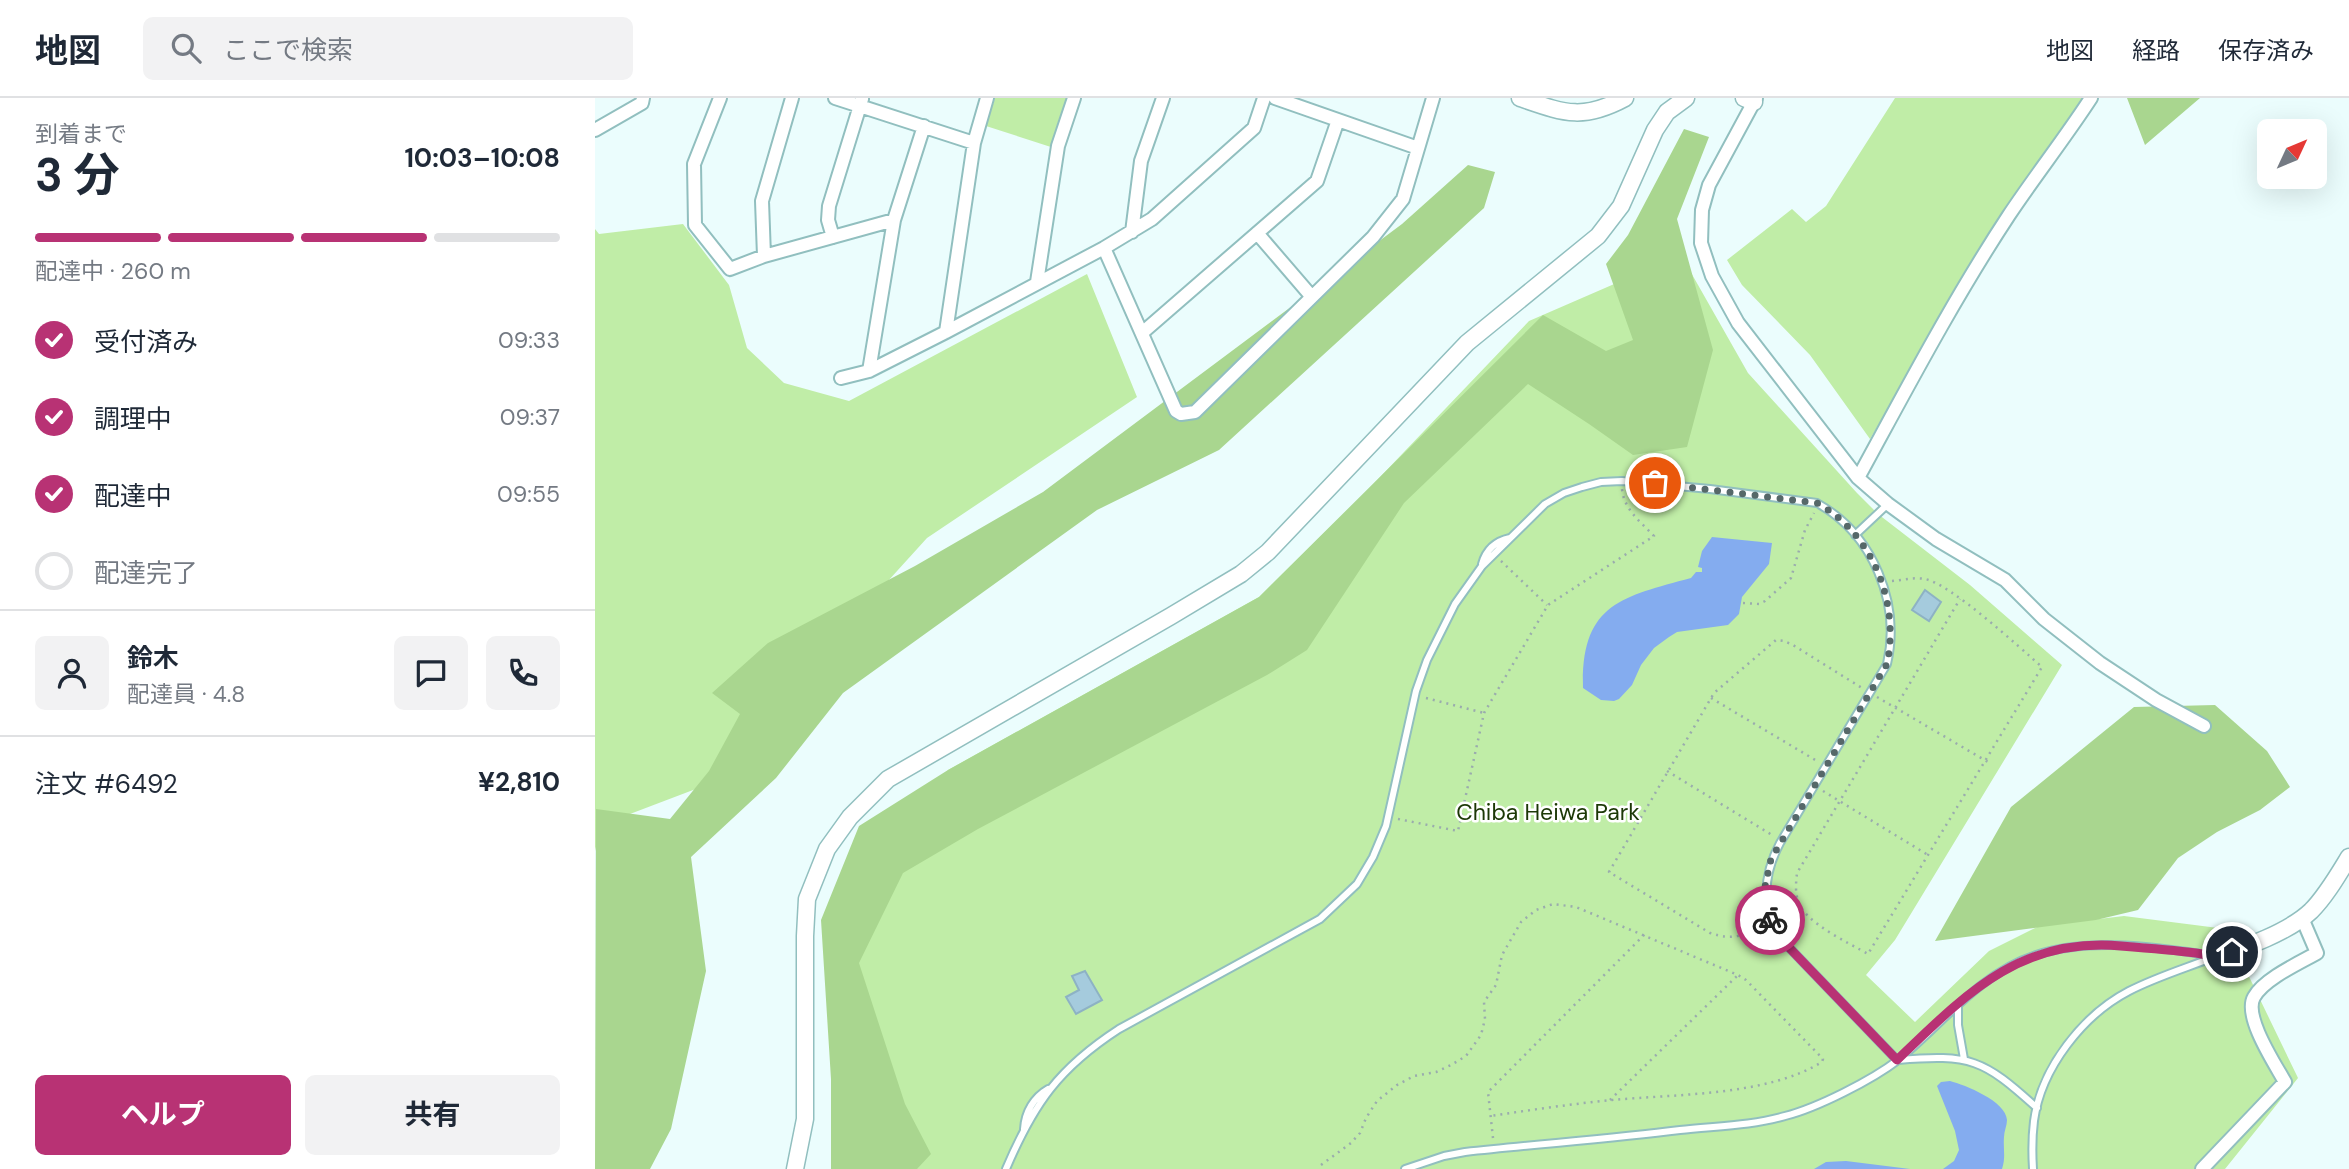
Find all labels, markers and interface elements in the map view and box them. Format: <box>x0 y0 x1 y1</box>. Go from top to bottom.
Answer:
search box <box>143 17 633 80</box>
text: 地図 <box>35 29 101 72</box>
icon: search <box>167 29 205 67</box>
text: ここで検索 <box>223 33 353 67</box>
text: 地図 <box>2046 35 2094 66</box>
text: 経路 <box>2132 35 2180 66</box>
text: 保存済み <box>2218 35 2314 66</box>
text: 到着まで <box>35 119 127 149</box>
north arrow <box>2257 119 2327 189</box>
map controls <box>2257 119 2327 189</box>
text: 10:03–10:08 <box>404 141 560 175</box>
text: 3 分 <box>35 145 120 205</box>
text: 配達中 · 260 m <box>35 256 191 286</box>
icon: check <box>35 321 73 359</box>
text: 受付済み <box>94 325 198 359</box>
text: 09:33 <box>498 325 560 355</box>
icon: check <box>35 398 73 436</box>
text: 調理中 <box>94 402 172 436</box>
text: 09:37 <box>500 402 560 432</box>
pin <box>1625 453 1685 513</box>
icon: bag <box>1636 464 1674 502</box>
icon: check <box>35 475 73 513</box>
text: 配達中 <box>94 479 172 513</box>
text: 09:55 <box>497 479 560 509</box>
text: 配達完了 <box>94 556 198 590</box>
button: person <box>35 636 109 710</box>
button: chat <box>394 636 468 710</box>
button: phone <box>486 636 560 710</box>
text: 鈴木 <box>127 641 179 675</box>
text: 配達員 · 4.8 <box>127 679 245 709</box>
text: ¥2,810 <box>478 765 560 799</box>
text: 注文 #6492 <box>35 767 178 801</box>
park label: Chiba Heiwa Park <box>1456 797 1640 827</box>
courier <box>1735 885 1805 955</box>
icon: bike <box>1751 901 1789 939</box>
pin <box>2202 922 2262 982</box>
icon: home <box>2213 933 2251 971</box>
button: ヘルプ <box>35 1075 291 1155</box>
button: 共有 <box>305 1075 560 1155</box>

